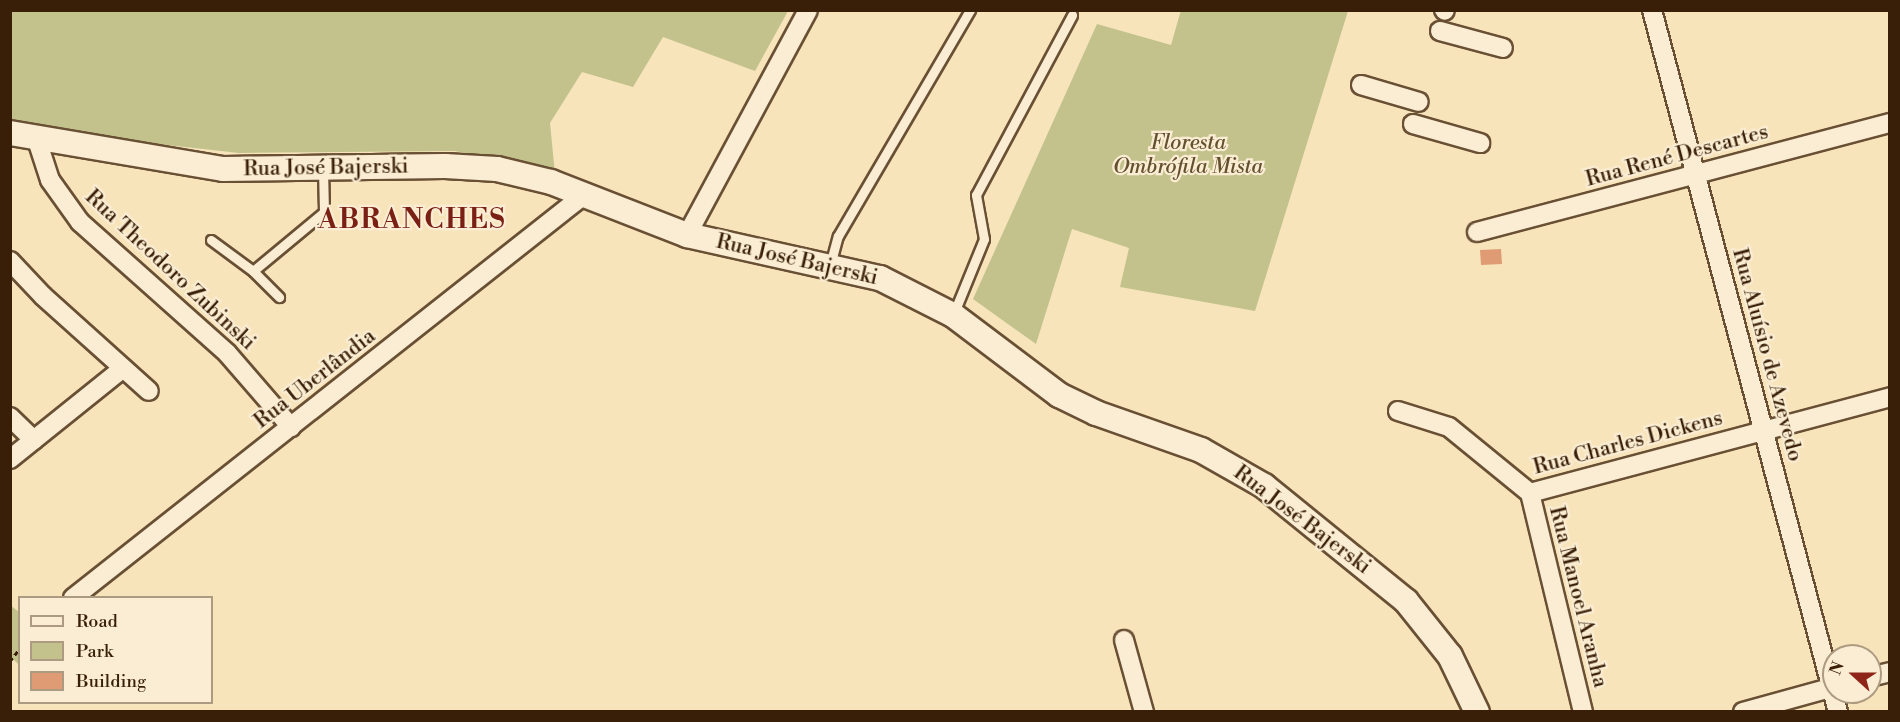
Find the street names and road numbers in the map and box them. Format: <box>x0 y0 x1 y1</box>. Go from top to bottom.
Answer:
street label: Rua René Descartes <box>1583 120 1771 192</box>
street label: Rua José Bajerski <box>243 154 409 182</box>
street label: Rua Theodoro Zubinski <box>80 185 260 355</box>
street label: Rua José Bajerski <box>714 229 880 291</box>
street label: Rua Aluísio de Azevedo <box>1726 246 1808 464</box>
street label: Rua Uberlândia <box>249 324 381 434</box>
street label: Rua Charles Dickens <box>1531 406 1725 480</box>
street label: Rua José Bajerski <box>1228 460 1376 580</box>
street label: Rua Manoel Aranha <box>1543 504 1613 690</box>

